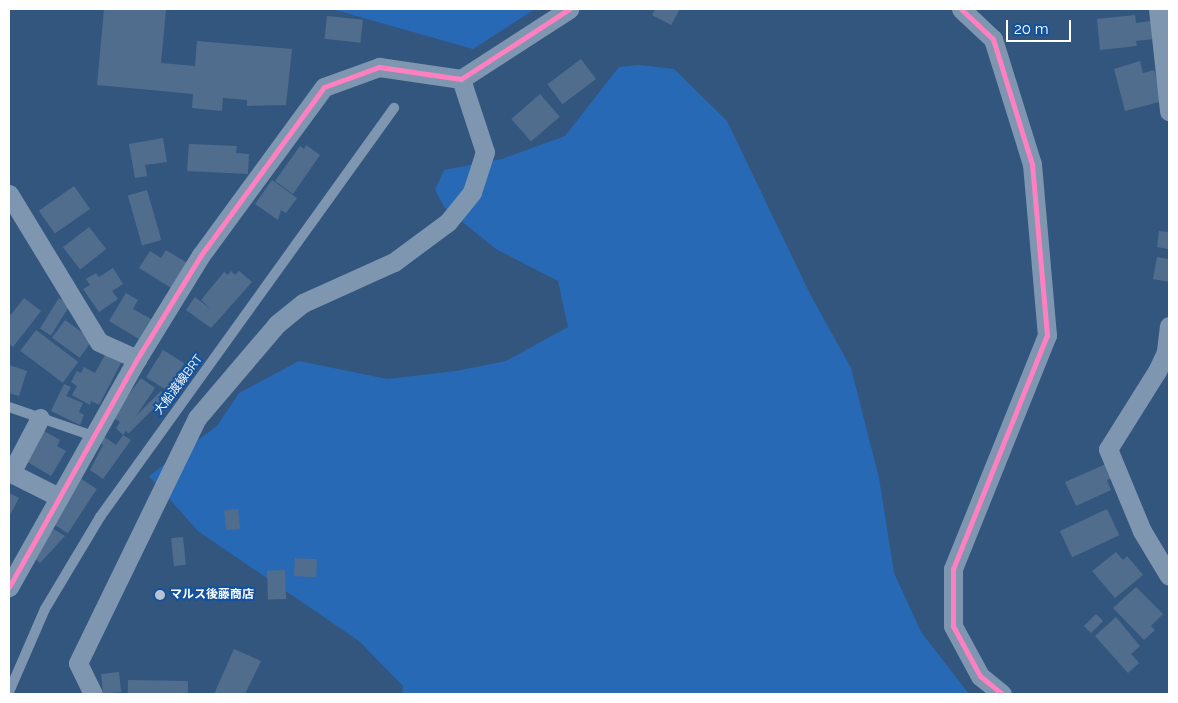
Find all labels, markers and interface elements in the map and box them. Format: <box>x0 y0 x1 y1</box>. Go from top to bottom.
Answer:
scale bar <box>1008 10 1073 42</box>
text: 20 m <box>1014 20 1049 38</box>
street label: 大船渡線BRT <box>152 352 206 418</box>
place label: マルス後藤商店 <box>170 588 254 602</box>
marker: マルス後藤商店 <box>154 589 166 601</box>

